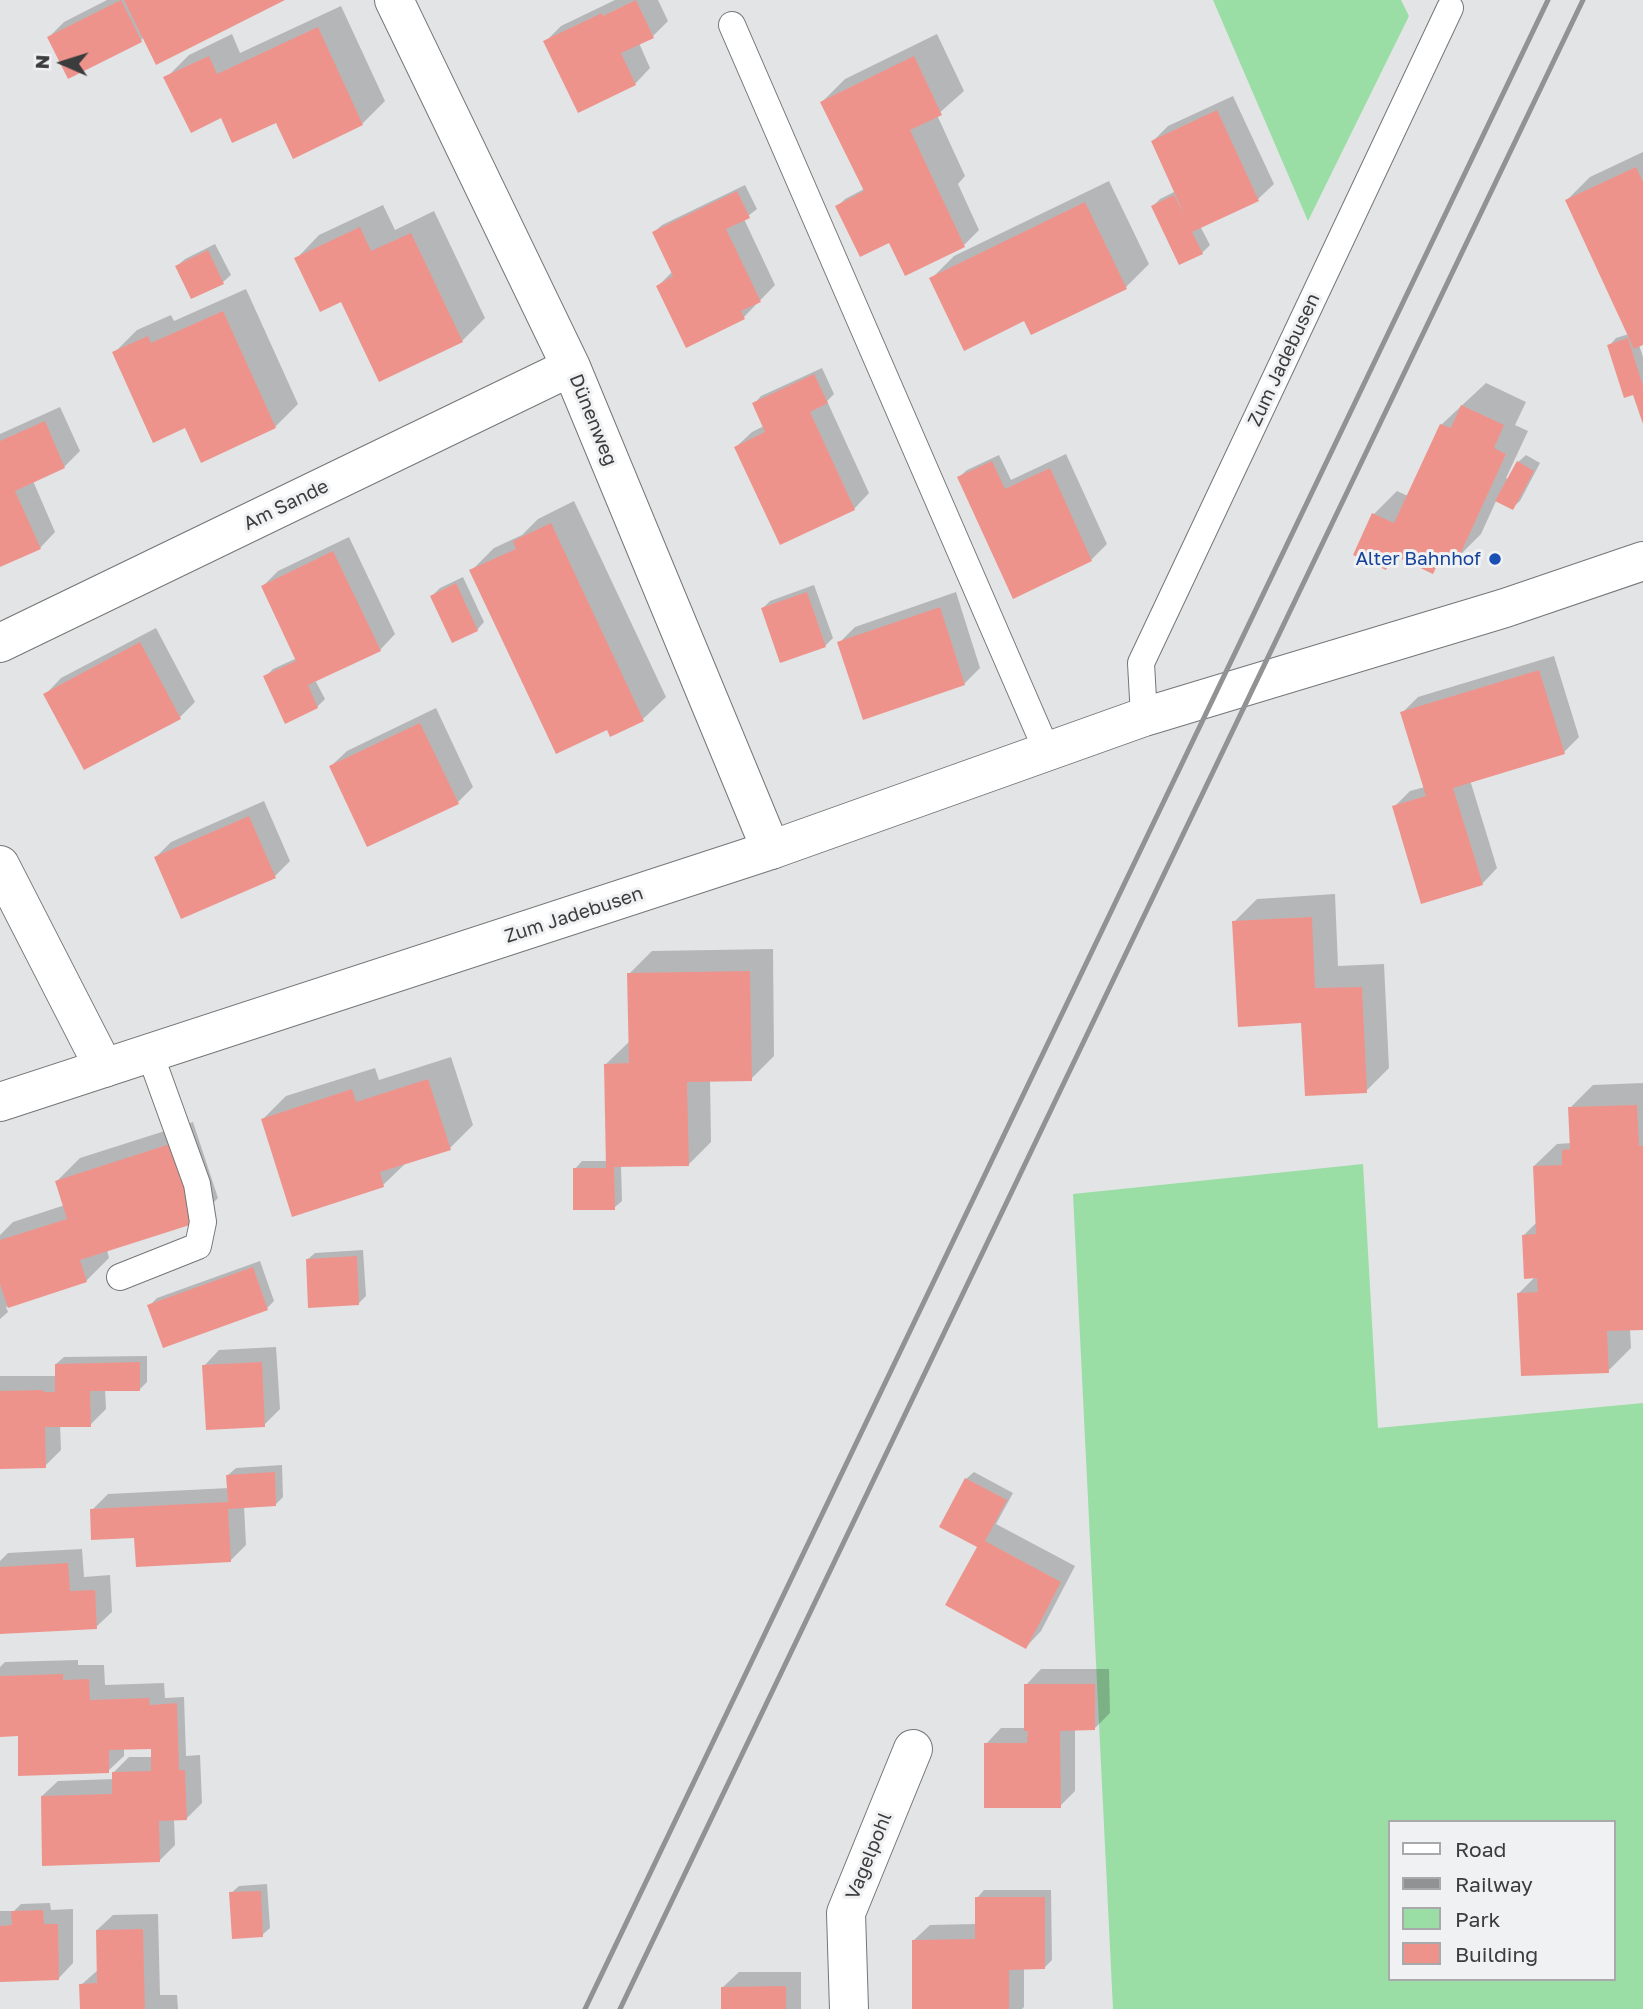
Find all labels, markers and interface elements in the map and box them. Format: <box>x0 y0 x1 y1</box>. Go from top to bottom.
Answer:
north arrow <box>28 28 98 98</box>
text: N <box>30 54 53 70</box>
street label: Zum Jadebusen <box>1243 290 1325 430</box>
street label: Dünenweg <box>564 371 622 469</box>
street label: Am Sande <box>240 475 332 535</box>
place label: Alter Bahnhof <box>1356 548 1481 570</box>
marker: Alter Bahnhof <box>1487 551 1503 567</box>
street label: Zum Jadebusen <box>502 882 646 948</box>
street label: Vagelpohl <box>841 1809 897 1903</box>
legend <box>1388 1820 1615 1981</box>
text: Road <box>1455 1836 1506 1862</box>
text: Railway <box>1455 1871 1533 1897</box>
text: Park <box>1455 1906 1500 1932</box>
text: Building <box>1455 1941 1538 1967</box>

